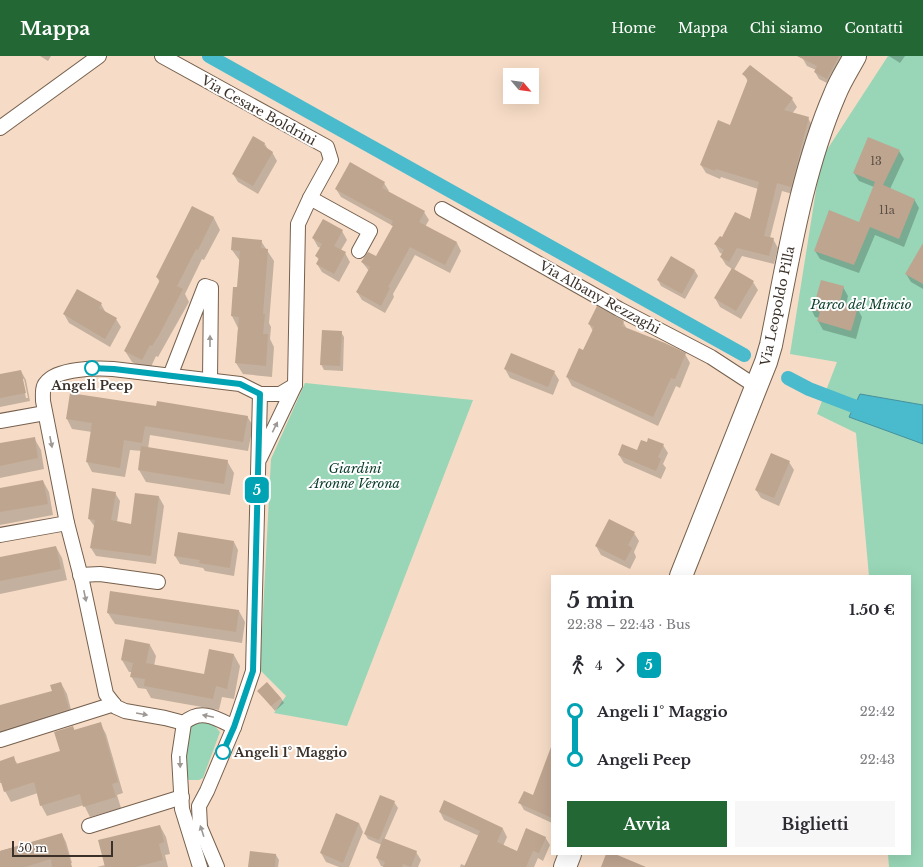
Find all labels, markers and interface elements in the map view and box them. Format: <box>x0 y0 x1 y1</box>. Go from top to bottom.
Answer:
text: Mappa <box>20 17 90 40</box>
text: Home <box>611 19 656 37</box>
text: Mappa <box>678 19 728 37</box>
text: Chi siamo <box>750 19 823 37</box>
text: Contatti <box>845 19 903 37</box>
north arrow <box>503 68 539 104</box>
map controls <box>503 68 539 104</box>
street label: Via Cesare Boldrini <box>197 71 320 149</box>
house number: 13 <box>870 154 882 168</box>
house number: 11a <box>879 203 896 217</box>
street label: Via Leopoldo Pilla <box>756 244 799 369</box>
street label: Via Albany Rezzaghi <box>535 257 664 338</box>
park label: Parco del Mincio <box>809 296 912 313</box>
one-way arrow <box>207 334 213 347</box>
marker: Angeli Peep <box>84 360 100 376</box>
place label: Angeli Peep <box>50 377 133 394</box>
one-way arrow <box>272 421 278 433</box>
one-way arrow <box>48 436 54 448</box>
park label: Giardini Aronne Verona <box>308 460 400 492</box>
line badge: 5 <box>244 477 270 503</box>
text: 5 <box>253 481 261 499</box>
text: 5 min <box>567 587 634 614</box>
one-way arrow <box>82 590 88 602</box>
text: 1.50 € <box>849 600 895 619</box>
text: 22:38 – 22:43 · Bus <box>567 616 691 633</box>
icon: walk <box>567 654 589 676</box>
icon: forward <box>609 654 631 676</box>
text: 5 <box>645 656 653 674</box>
text: 4 <box>595 657 603 674</box>
text: Angeli 1° Maggio <box>597 702 728 721</box>
text: 22:42 <box>860 703 895 720</box>
one-way arrow <box>136 712 148 718</box>
one-way arrow <box>202 713 215 719</box>
marker: Angeli 1° Maggio <box>215 744 231 760</box>
place label: Angeli 1° Maggio <box>233 744 348 761</box>
text: Angeli Peep <box>597 750 691 769</box>
text: 22:43 <box>860 751 895 768</box>
one-way arrow <box>177 756 183 769</box>
button: Avvia <box>567 801 727 847</box>
button: Biglietti <box>735 801 895 847</box>
one-way arrow <box>199 824 205 836</box>
scale bar <box>12 839 113 858</box>
text: 50 m <box>18 841 47 855</box>

